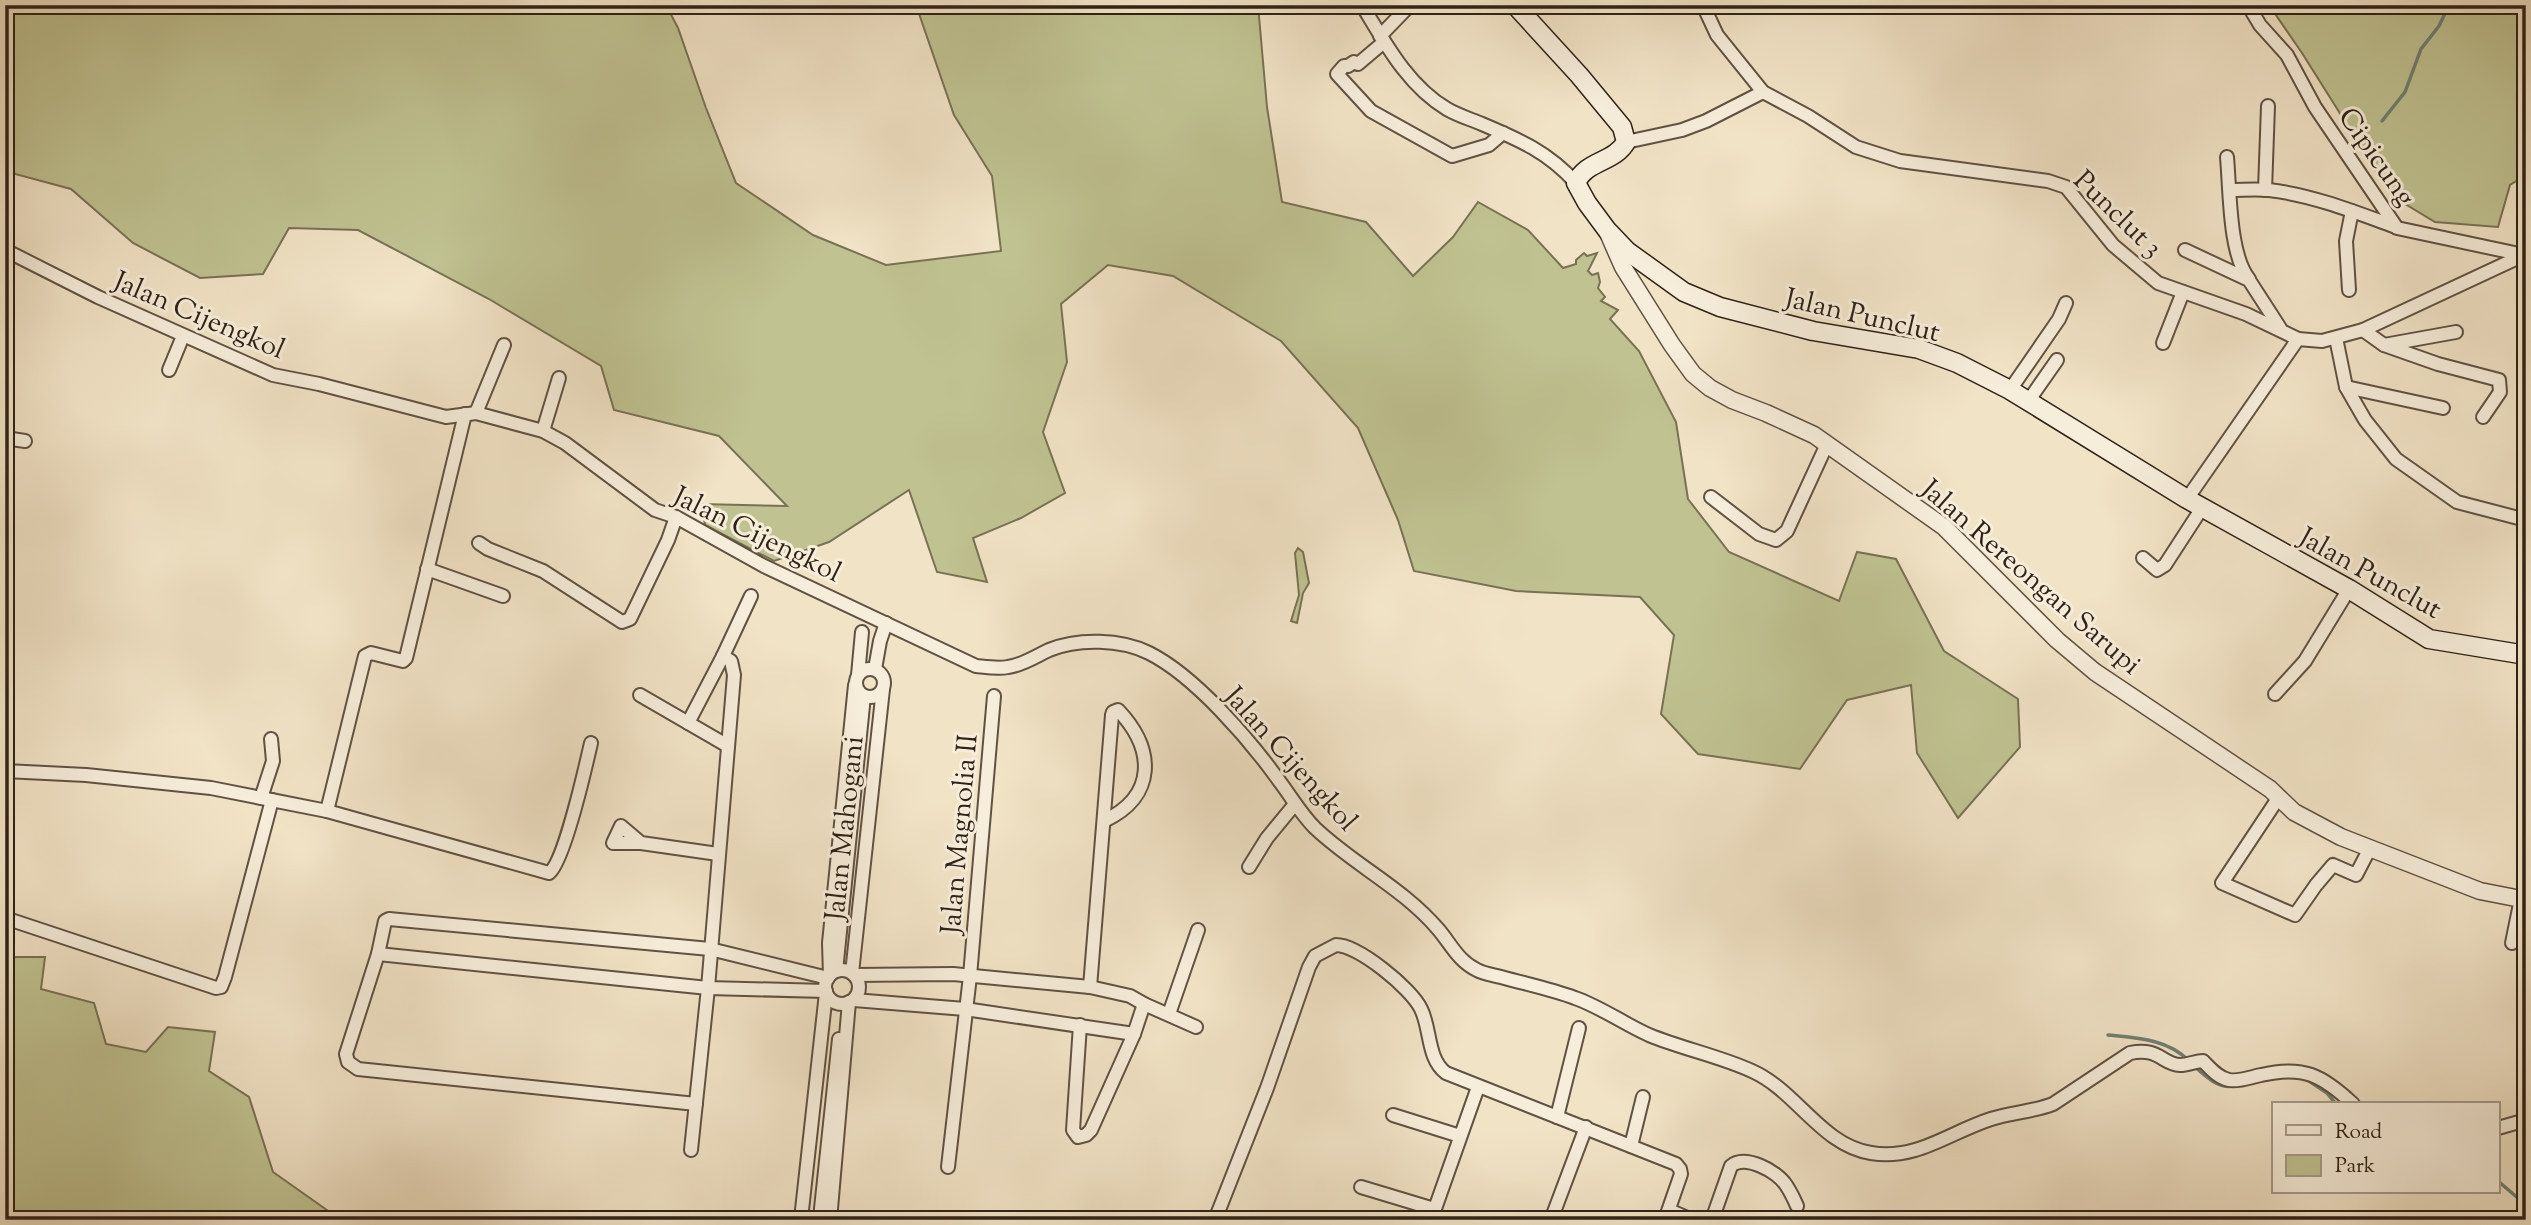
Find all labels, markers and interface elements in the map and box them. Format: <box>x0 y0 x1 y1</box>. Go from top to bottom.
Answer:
street label: Cipicung <box>2327 100 2424 215</box>
street label: Punclut 3 <box>2063 162 2171 268</box>
street label: Jalan Cijengkol <box>105 262 291 371</box>
street label: Jalan Punclut <box>1779 279 1944 354</box>
street label: Jalan Rereongan Sarupi <box>1910 470 2149 685</box>
street label: Jalan Cijengkol <box>664 477 848 594</box>
street label: Jalan Punclut <box>2289 518 2449 631</box>
street label: Jalan Cijengkol <box>1212 677 1366 841</box>
street label: Jalan Magnolia II <box>932 733 990 938</box>
street label: Jalan Mahogani <box>816 734 876 925</box>
legend <box>2272 1102 2500 1194</box>
text: Road <box>2335 1118 2382 1148</box>
text: Park <box>2335 1152 2376 1182</box>

